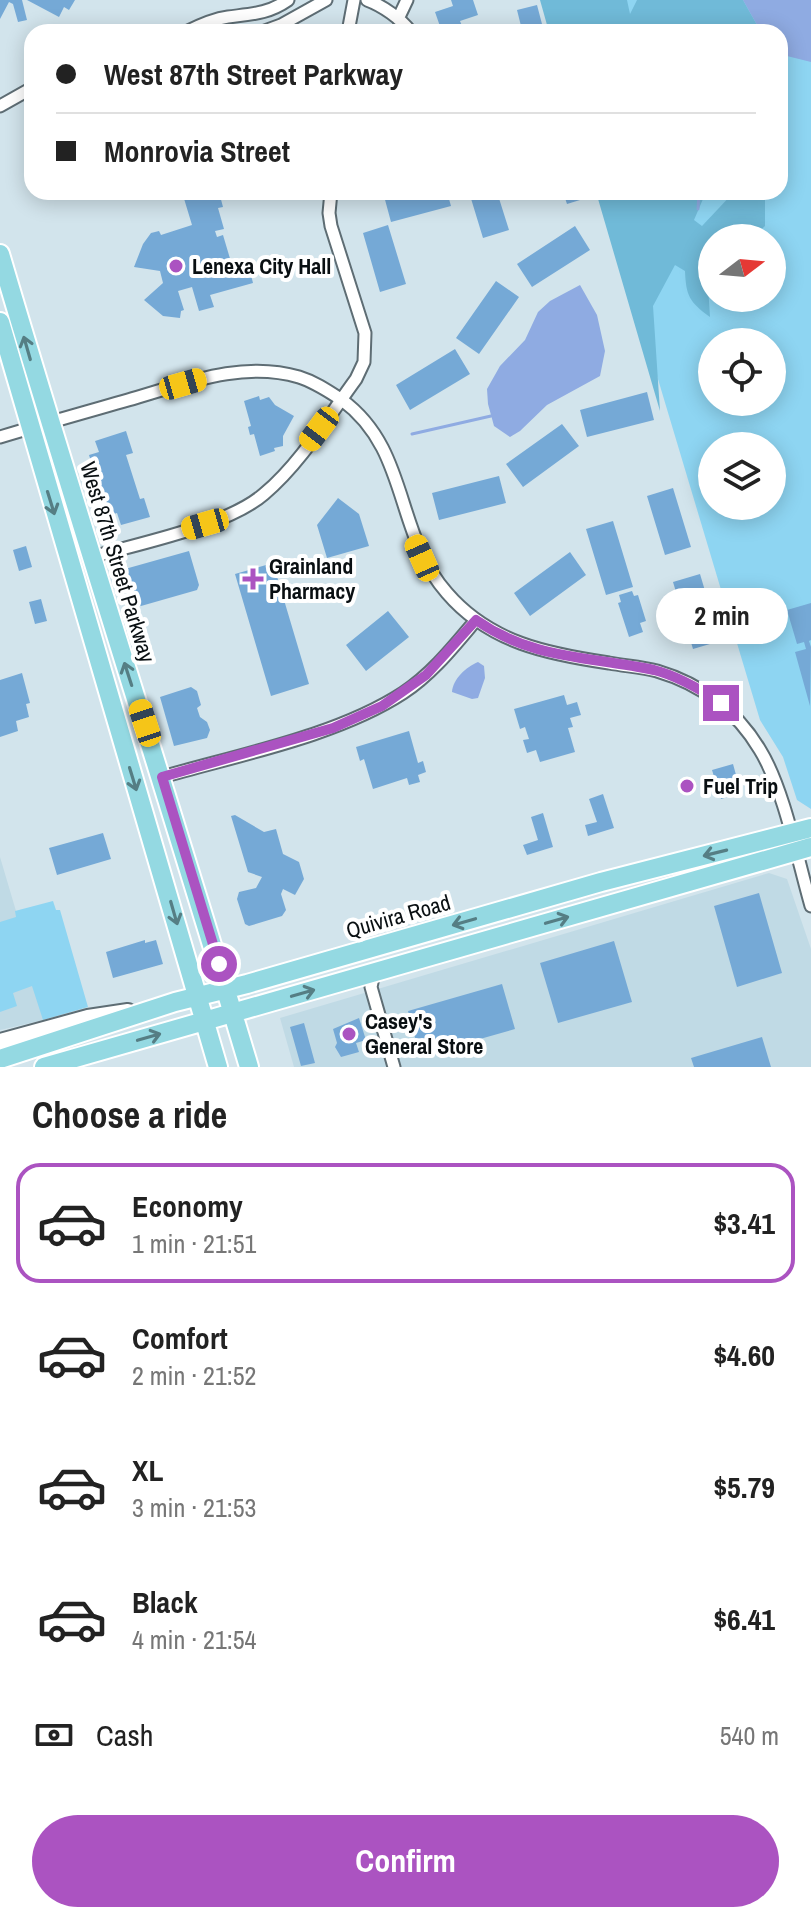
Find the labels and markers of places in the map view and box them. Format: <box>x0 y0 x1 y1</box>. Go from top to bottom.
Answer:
place label: Lenexa City Hall <box>192 251 331 281</box>
marker: Lenexa City Hall <box>167 257 185 275</box>
place label: Grainland Pharmacy <box>269 551 355 606</box>
marker: Grainland Pharmacy <box>244 570 262 588</box>
place label: Fuel Trip <box>703 771 778 801</box>
marker: Fuel Trip <box>678 777 696 795</box>
place label: Casey's General Store <box>365 1006 483 1061</box>
marker: Casey's General Store <box>340 1025 358 1043</box>

